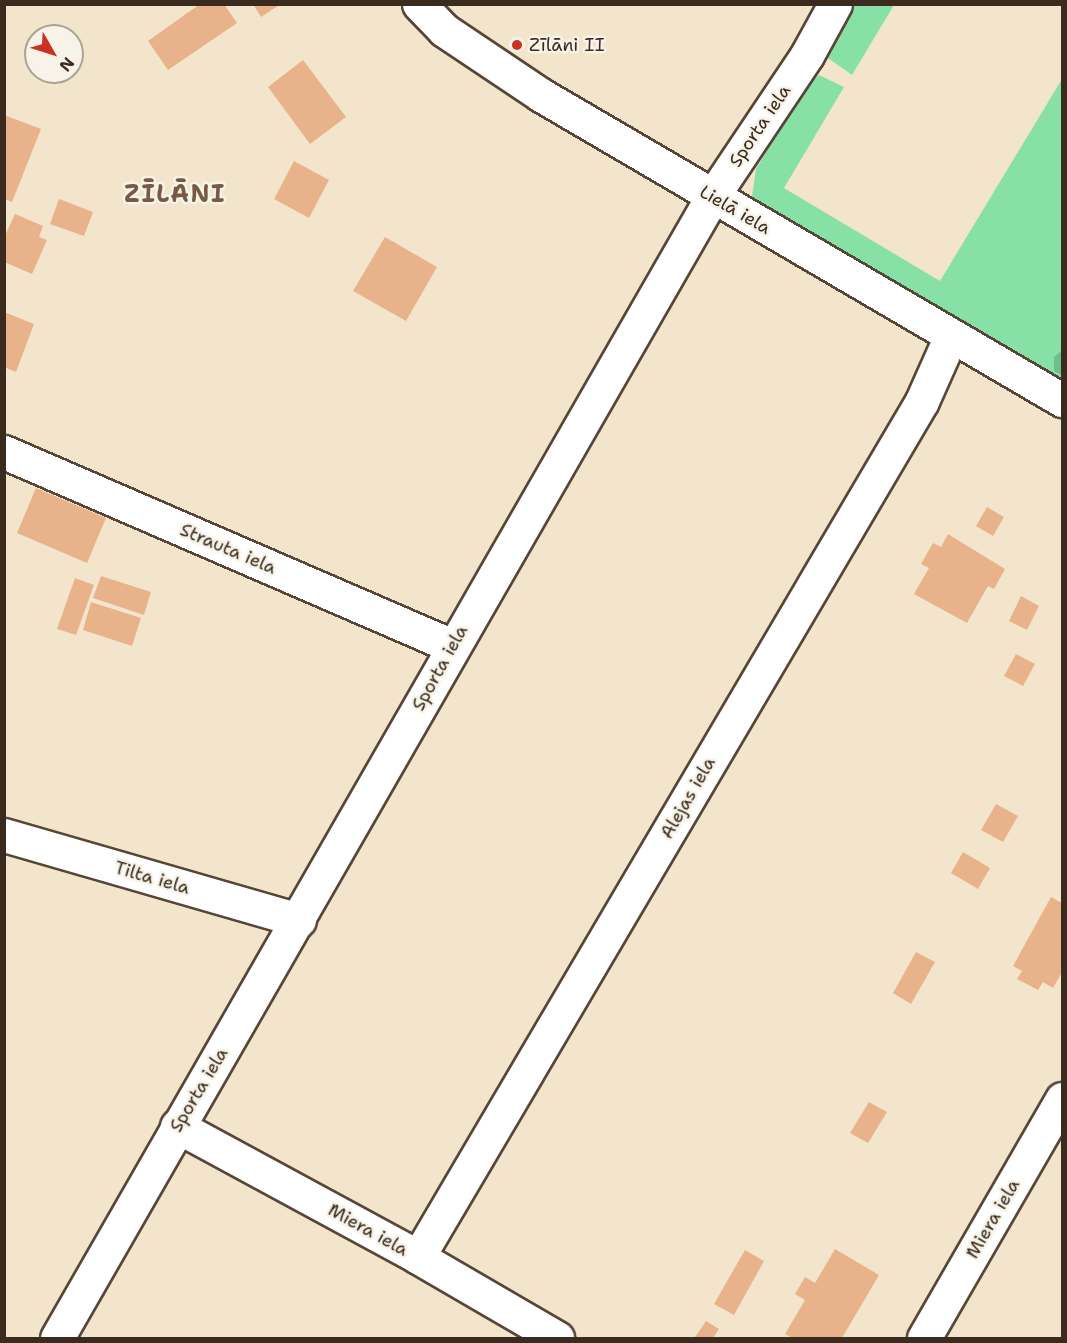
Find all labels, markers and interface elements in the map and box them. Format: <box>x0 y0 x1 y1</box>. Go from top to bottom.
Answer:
north arrow <box>24 24 84 84</box>
place label: Zīlāni II <box>529 34 605 56</box>
marker: Zīlāni II <box>510 38 524 52</box>
text: N <box>55 53 79 76</box>
street label: Sporta iela <box>725 81 795 171</box>
district label: ZĪLĀNI <box>124 181 226 209</box>
street label: Lielā iela <box>696 181 774 239</box>
street label: Strauta iela <box>177 519 279 579</box>
street label: Sporta iela <box>408 621 472 715</box>
street label: Alejas iela <box>656 753 720 843</box>
street label: Tilta iela <box>112 857 192 899</box>
street label: Sporta iela <box>165 1044 233 1136</box>
street label: Miera iela <box>962 1176 1024 1262</box>
street label: Miera iela <box>324 1199 412 1261</box>

